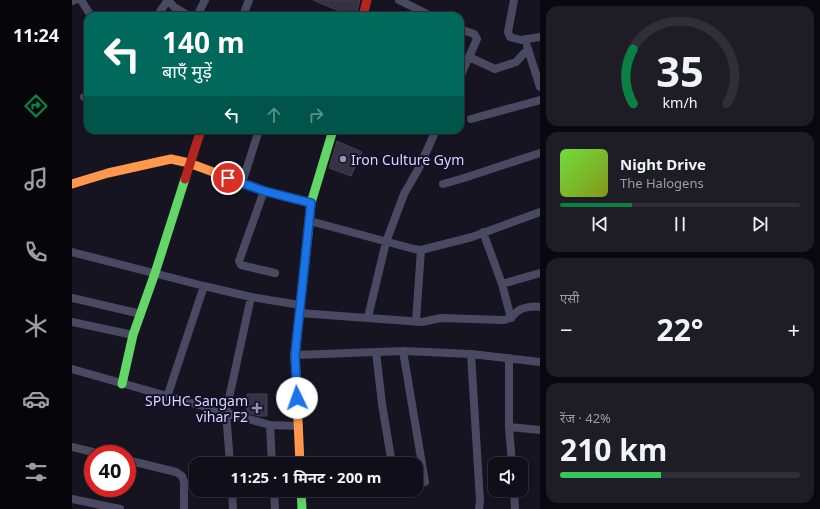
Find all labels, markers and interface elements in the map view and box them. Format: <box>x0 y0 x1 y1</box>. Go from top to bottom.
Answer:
text: 11:24 <box>13 23 59 47</box>
text: 140 m <box>162 23 245 61</box>
icon: left <box>96 28 148 80</box>
text: 35 <box>656 43 704 99</box>
text: बाएँ मुड़ें <box>162 59 212 83</box>
icon: directions <box>22 92 50 120</box>
text: km/h <box>662 92 698 111</box>
icon: left <box>221 104 243 126</box>
icon: ahead <box>263 104 285 126</box>
icon: right <box>305 104 327 126</box>
place label: Iron Culture Gym <box>351 150 464 169</box>
marker: Iron Culture Gym <box>338 154 348 164</box>
text: Night Drive <box>620 154 706 174</box>
pin <box>211 161 245 195</box>
icon: music <box>22 165 50 193</box>
icon: arrive <box>217 167 239 189</box>
text: The Halogens <box>620 174 704 192</box>
icon: previous <box>589 213 611 235</box>
icon: pause <box>669 213 691 235</box>
icon: next <box>749 213 771 235</box>
icon: phone <box>22 238 50 266</box>
text: एसी <box>560 289 579 307</box>
text: 22° <box>656 309 704 350</box>
icon: climate <box>22 312 50 340</box>
text: − <box>560 314 573 344</box>
text: + <box>787 314 800 344</box>
position arrow <box>276 377 318 419</box>
icon: car <box>22 385 50 413</box>
place label: SPUHC Sangam vihar F2 <box>145 391 248 426</box>
marker: SPUHC Sangam vihar F2 <box>251 402 263 414</box>
text: रेंज · 42% <box>560 409 611 427</box>
text: 210 km <box>560 429 667 470</box>
speed limit sign: 40 <box>84 445 136 497</box>
map controls <box>488 457 528 497</box>
button: sound <box>488 457 528 497</box>
icon: filters <box>22 458 50 486</box>
text: 11:25 · 1 मिनट · 200 m <box>231 467 381 487</box>

